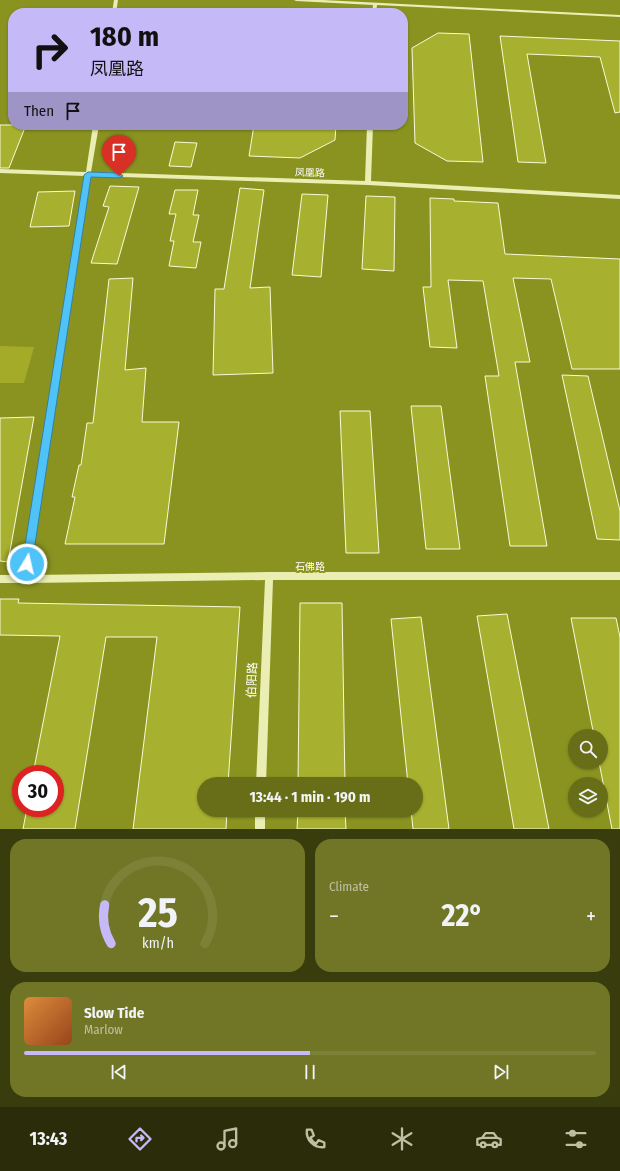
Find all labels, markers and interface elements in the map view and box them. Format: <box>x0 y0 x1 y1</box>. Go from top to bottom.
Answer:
text: 180 m <box>90 20 159 53</box>
icon: right <box>24 24 76 76</box>
text: 凤凰路 <box>90 58 144 80</box>
icon: arrive <box>62 100 84 122</box>
text: Then <box>24 102 54 120</box>
pin <box>102 135 136 176</box>
icon: arrive <box>108 141 130 163</box>
street label: 凤凰路 <box>295 166 325 180</box>
position arrow <box>6 543 48 585</box>
street label: 石佛路 <box>295 561 325 573</box>
street label: 伯阳路 <box>244 662 260 698</box>
map controls <box>568 729 608 817</box>
button: search <box>568 729 608 769</box>
speed limit sign: 30 <box>12 765 64 817</box>
button: layers <box>568 777 608 817</box>
text: 13:44 · 1 min · 190 m <box>249 788 371 806</box>
text: Climate <box>329 879 369 894</box>
text: 25 <box>137 887 177 937</box>
text: 22° <box>442 898 483 934</box>
text: − <box>329 903 339 930</box>
text: + <box>586 903 596 930</box>
text: km/h <box>142 934 173 951</box>
text: Slow Tide <box>84 1004 144 1022</box>
text: Marlow <box>84 1022 123 1037</box>
icon: previous <box>108 1061 130 1083</box>
icon: pause <box>299 1061 321 1083</box>
icon: next <box>490 1061 512 1083</box>
icon: directions <box>126 1125 154 1153</box>
icon: music <box>214 1125 242 1153</box>
icon: phone <box>301 1125 329 1153</box>
icon: climate <box>388 1125 416 1153</box>
icon: car <box>475 1125 503 1153</box>
icon: filters <box>562 1125 590 1153</box>
text: 13:43 <box>30 1128 67 1150</box>

